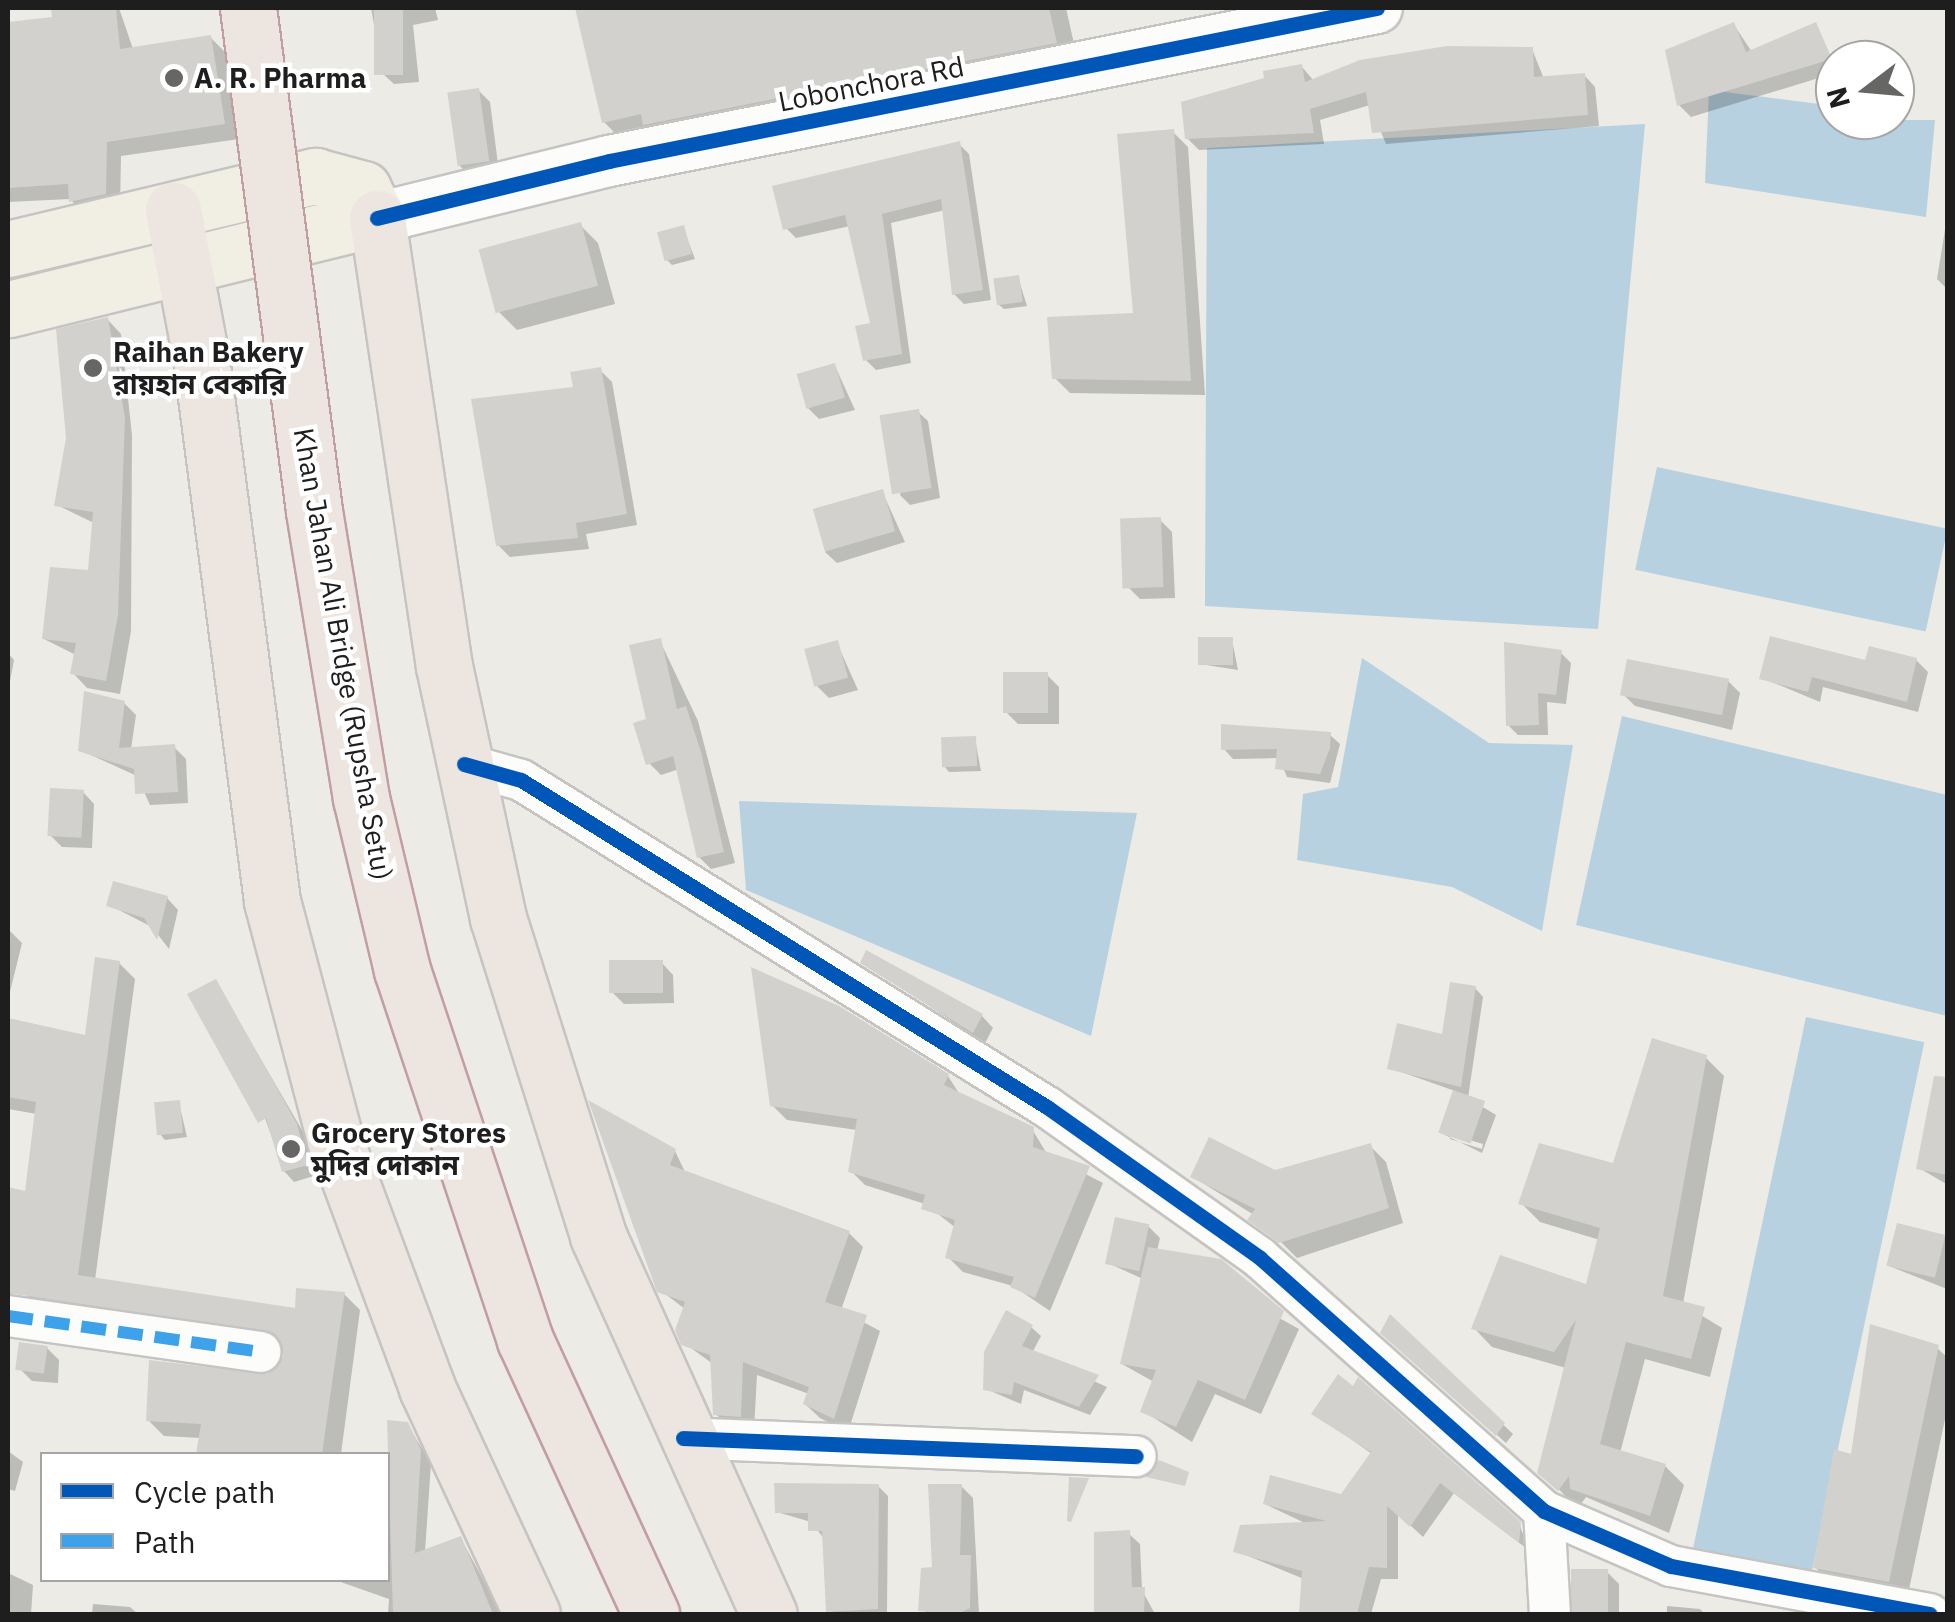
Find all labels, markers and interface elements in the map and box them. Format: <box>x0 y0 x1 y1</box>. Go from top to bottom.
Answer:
north arrow <box>1815 40 1915 140</box>
street label: Lobonchora Rd <box>775 50 967 118</box>
place label: A. R. Pharma <box>194 61 366 95</box>
marker: A. R. Pharma <box>163 67 185 89</box>
text: N <box>1817 83 1858 113</box>
place label: Raihan Bakery রায়হান বেকারি <box>113 335 304 401</box>
marker: Raihan Bakery রায়হান বেকারি <box>82 357 104 379</box>
street label: Khan Jahan Ali Bridge (Rupsha Setu) <box>287 425 399 883</box>
place label: Grocery Stores মুদির দোকান <box>311 1116 506 1182</box>
marker: Grocery Stores মুদির দোকান <box>280 1138 302 1160</box>
legend <box>40 1452 390 1582</box>
text: Cycle path <box>134 1472 275 1511</box>
text: Path <box>134 1522 195 1561</box>

